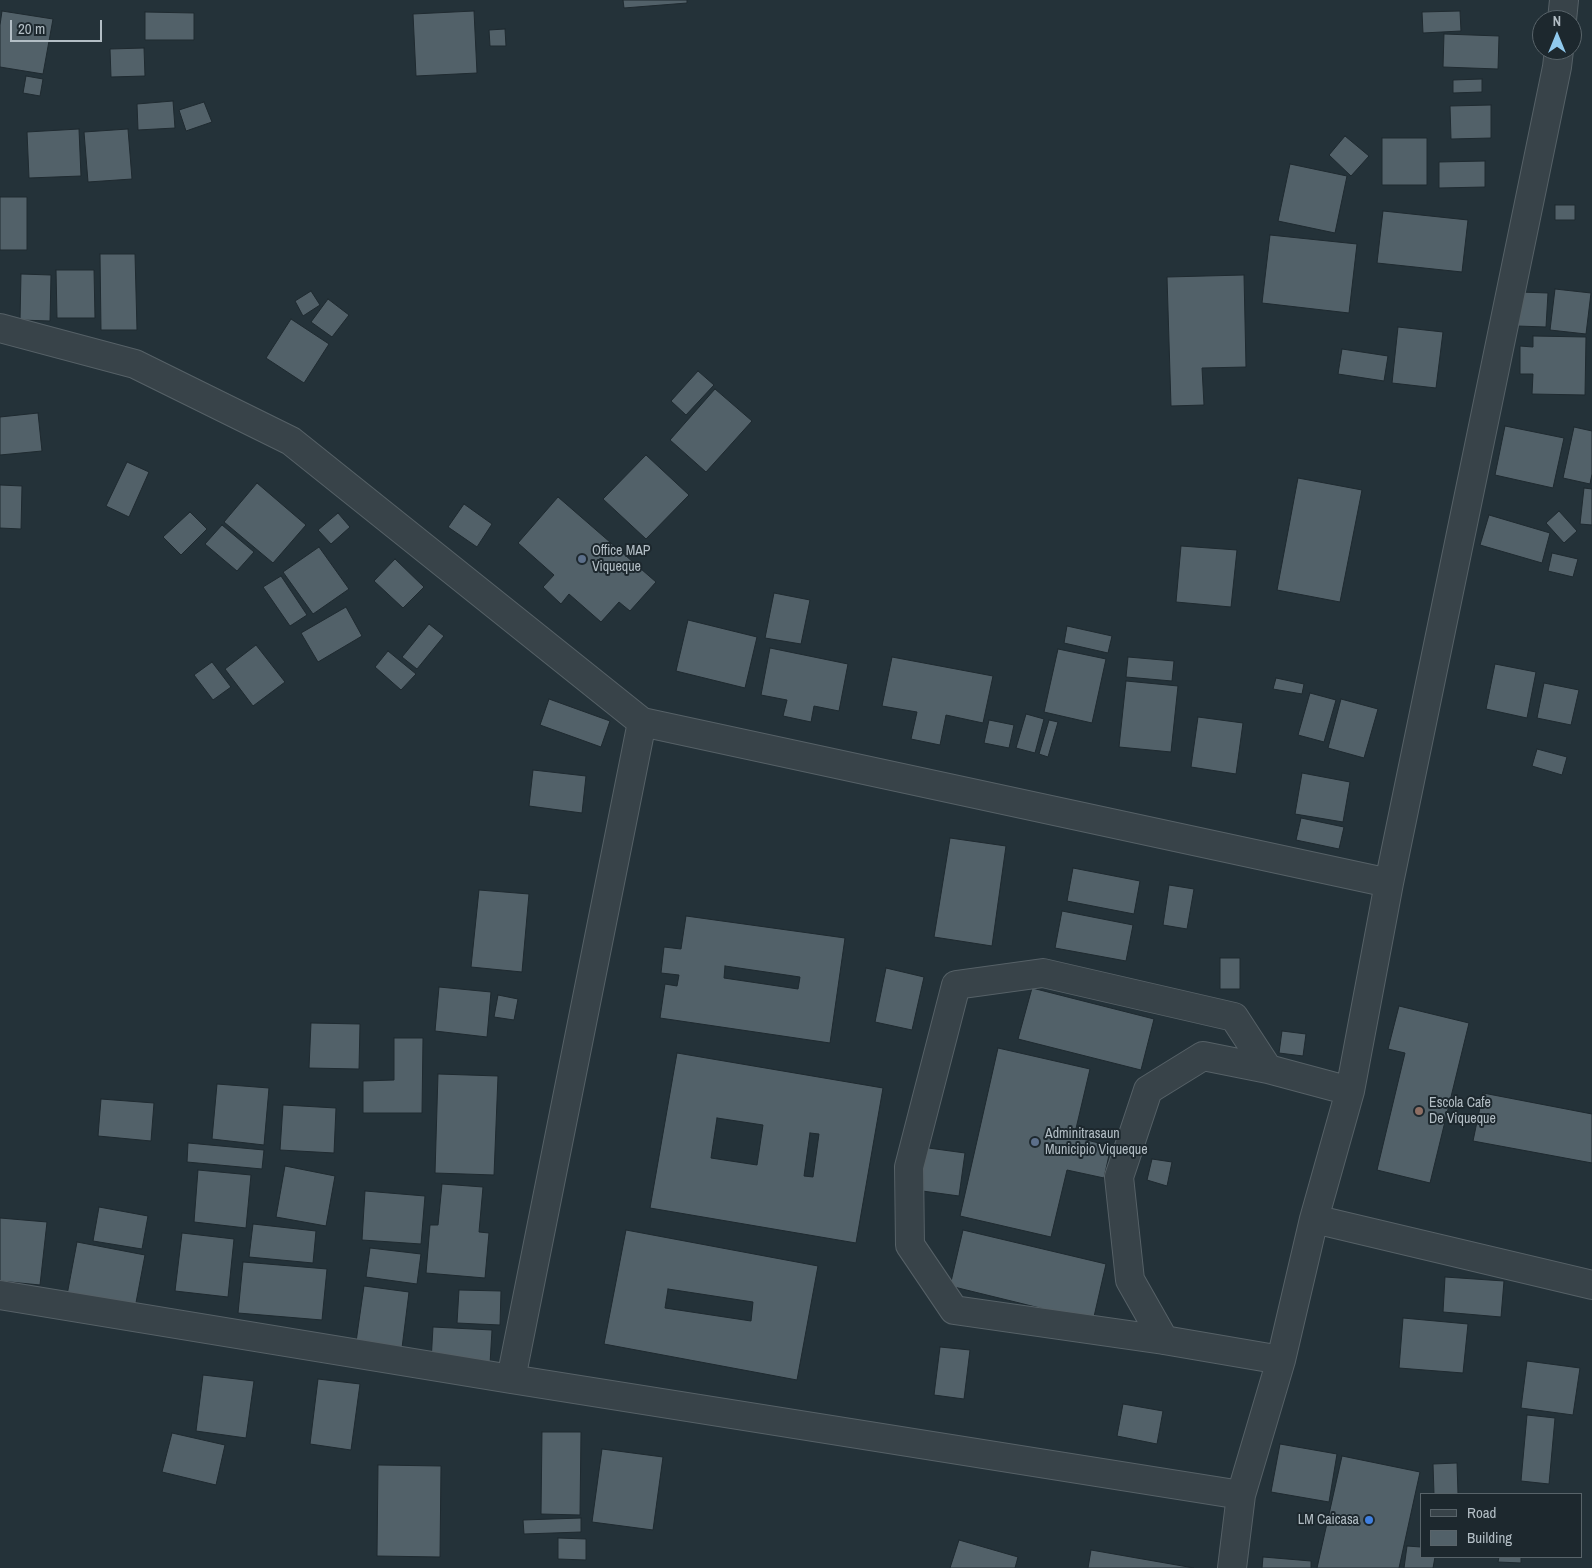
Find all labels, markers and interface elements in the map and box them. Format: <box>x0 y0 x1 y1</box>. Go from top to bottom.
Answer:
scale bar <box>12 10 105 42</box>
north arrow <box>1532 10 1582 60</box>
text: N <box>1553 12 1561 30</box>
text: 20 m <box>18 18 45 39</box>
place label: Office MAP Viqueque <box>592 543 651 576</box>
marker: Office MAP Viqueque <box>576 553 588 565</box>
place label: Escola Cafe De Viqueque <box>1429 1095 1496 1128</box>
marker: Escola Cafe De Viqueque <box>1413 1105 1425 1117</box>
place label: Adminitrasaun Municipio Viqueque <box>1045 1126 1148 1158</box>
marker: Adminitrasaun Municipio Viqueque <box>1029 1136 1041 1148</box>
legend <box>1420 1493 1582 1558</box>
text: Road <box>1467 1502 1496 1523</box>
place label: LM Caicasa <box>1298 1512 1359 1528</box>
marker: LM Caicasa <box>1363 1514 1375 1526</box>
text: Building <box>1467 1527 1512 1548</box>

